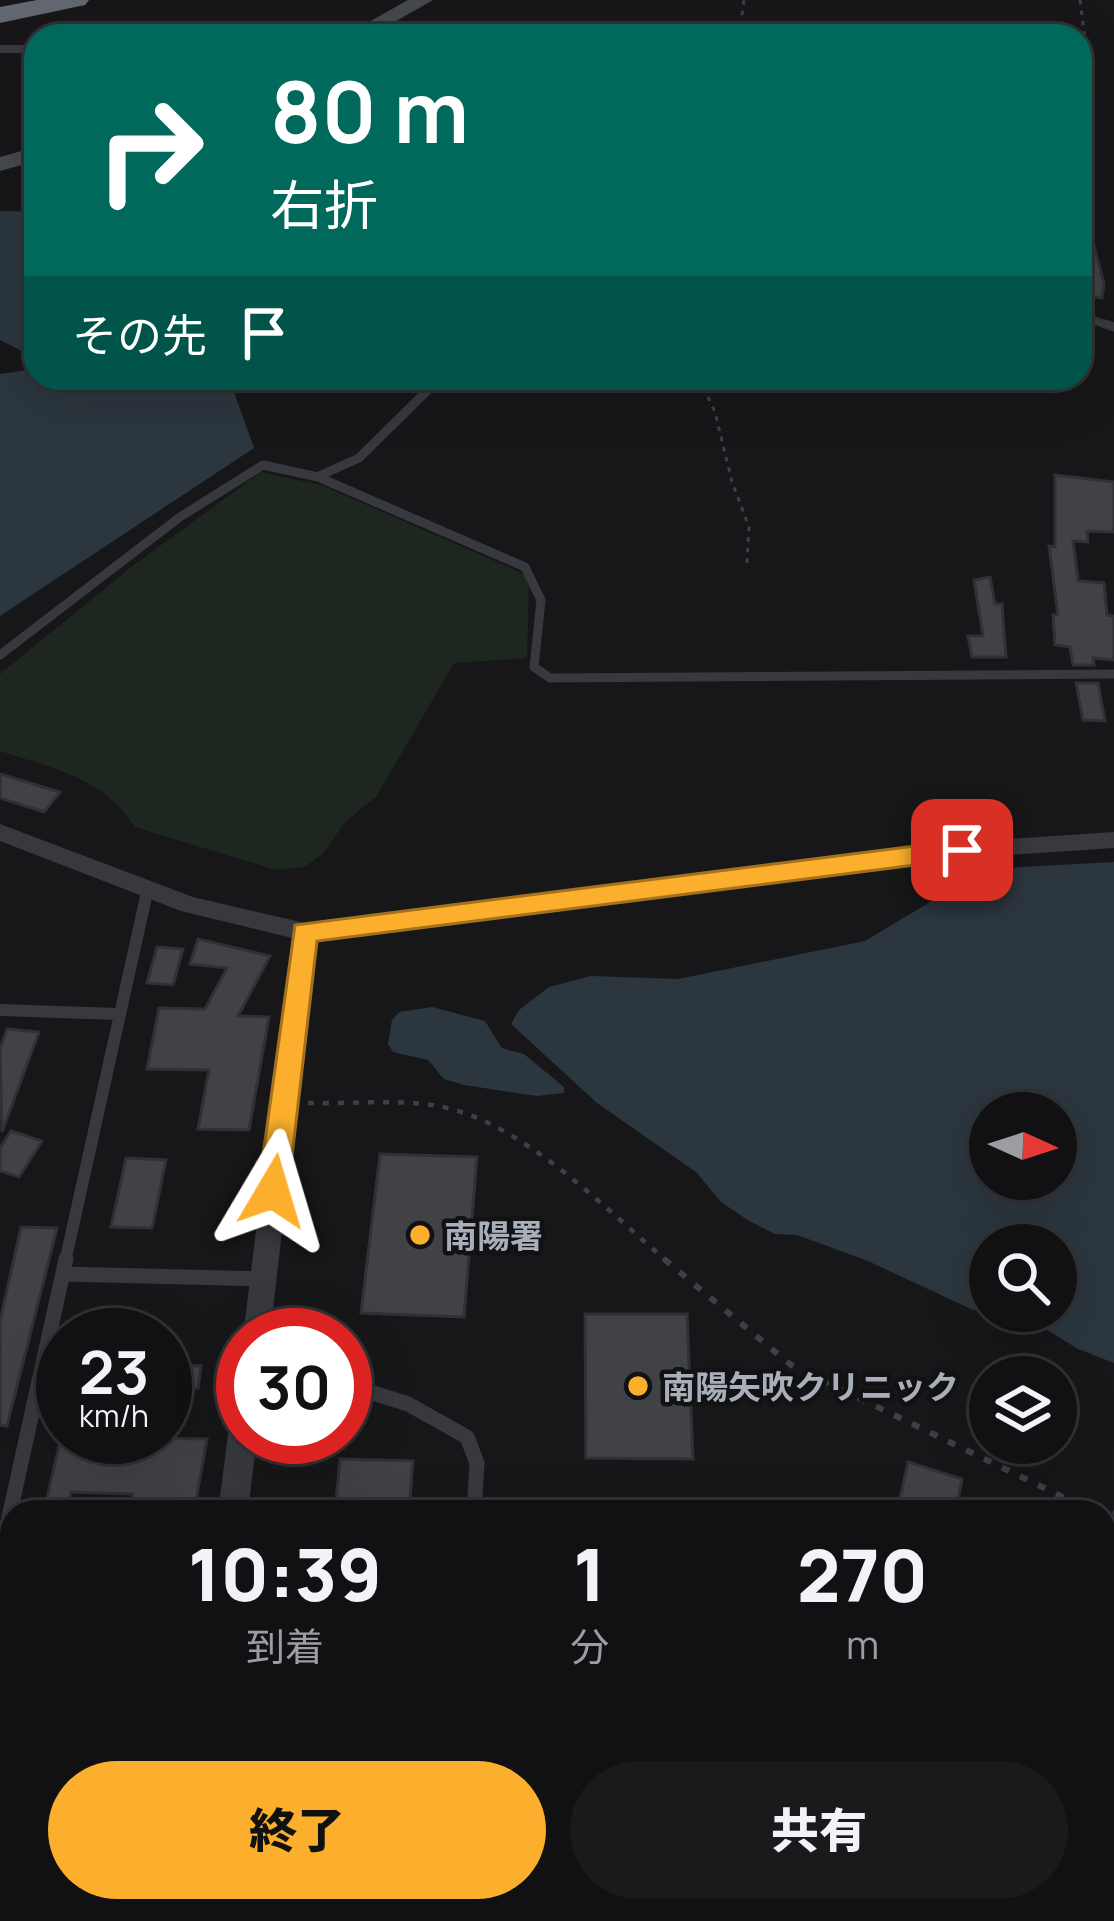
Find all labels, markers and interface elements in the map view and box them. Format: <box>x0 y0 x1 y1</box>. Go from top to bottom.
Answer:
text: 80 m <box>270 53 469 168</box>
icon: right <box>72 72 228 228</box>
text: 右折 <box>270 167 378 241</box>
icon: arrive <box>231 300 297 366</box>
text: その先 <box>72 304 207 366</box>
pin <box>911 799 1013 901</box>
icon: arrive <box>929 817 995 883</box>
north arrow <box>969 1092 1077 1200</box>
map controls <box>969 1092 1077 1464</box>
position arrow <box>210 1128 336 1254</box>
place label: 南陽署 <box>444 1213 543 1258</box>
marker: 南陽署 <box>407 1222 433 1248</box>
button: search <box>969 1224 1077 1332</box>
speed limit sign: 30 <box>216 1308 372 1464</box>
text: 23 <box>79 1330 149 1412</box>
button: layers <box>969 1356 1077 1464</box>
place label: 南陽矢吹クリニック <box>662 1364 959 1409</box>
marker: 南陽矢吹クリニック <box>625 1373 651 1399</box>
text: km/h <box>79 1395 149 1436</box>
text: 10:39 <box>188 1524 382 1623</box>
text: 1 <box>573 1524 606 1623</box>
text: 270 <box>797 1525 928 1624</box>
text: m <box>846 1617 879 1671</box>
text: 到着 <box>246 1619 324 1673</box>
text: 分 <box>570 1619 609 1673</box>
button: 終了 <box>48 1761 546 1899</box>
button: 共有 <box>570 1761 1068 1899</box>

